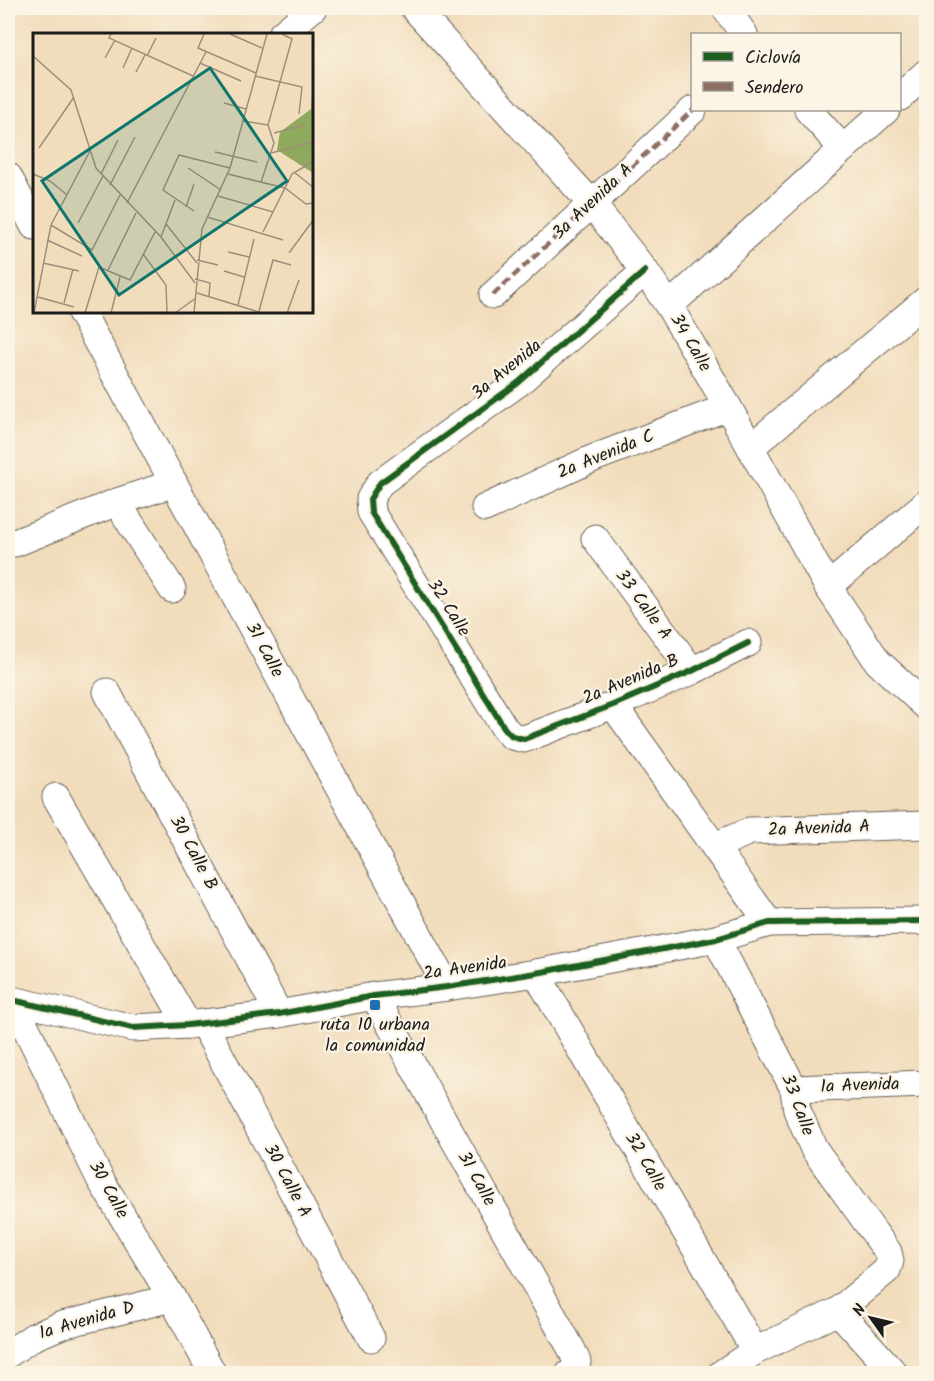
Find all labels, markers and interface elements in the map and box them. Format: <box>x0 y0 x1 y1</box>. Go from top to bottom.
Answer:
inset map <box>33 33 314 314</box>
legend <box>691 33 901 111</box>
text: Ciclovía <box>745 44 801 73</box>
text: Sendero <box>745 74 803 103</box>
street label: 3a Avenida A <box>546 157 640 247</box>
street label: 34 Calle <box>662 308 718 378</box>
street label: 3a Avenida <box>465 332 549 408</box>
street label: 2a Avenida C <box>553 422 659 488</box>
street label: 33 Calle A <box>607 563 679 647</box>
street label: 32 Calle <box>419 573 477 643</box>
street label: 31 Calle <box>237 617 291 683</box>
street label: 2a Avenida B <box>578 647 684 713</box>
street label: 30 Calle B <box>161 810 225 896</box>
street label: 2a Avenida A <box>767 813 871 845</box>
street label: 2a Avenida <box>421 949 509 989</box>
marker: ruta 10 urbana la comunidad <box>368 998 382 1012</box>
place label: ruta 10 urbana la comunidad <box>320 1011 430 1061</box>
street label: 33 Calle <box>772 1070 822 1140</box>
street label: 1a Avenida <box>820 1070 900 1102</box>
street label: 32 Calle <box>616 1127 674 1197</box>
street label: 30 Calle A <box>255 1139 319 1224</box>
street label: 31 Calle <box>449 1146 503 1212</box>
street label: 30 Calle <box>80 1156 136 1224</box>
north arrow <box>841 1288 901 1348</box>
street label: 1a Avenida D <box>36 1293 139 1348</box>
text: N <box>847 1299 873 1322</box>

